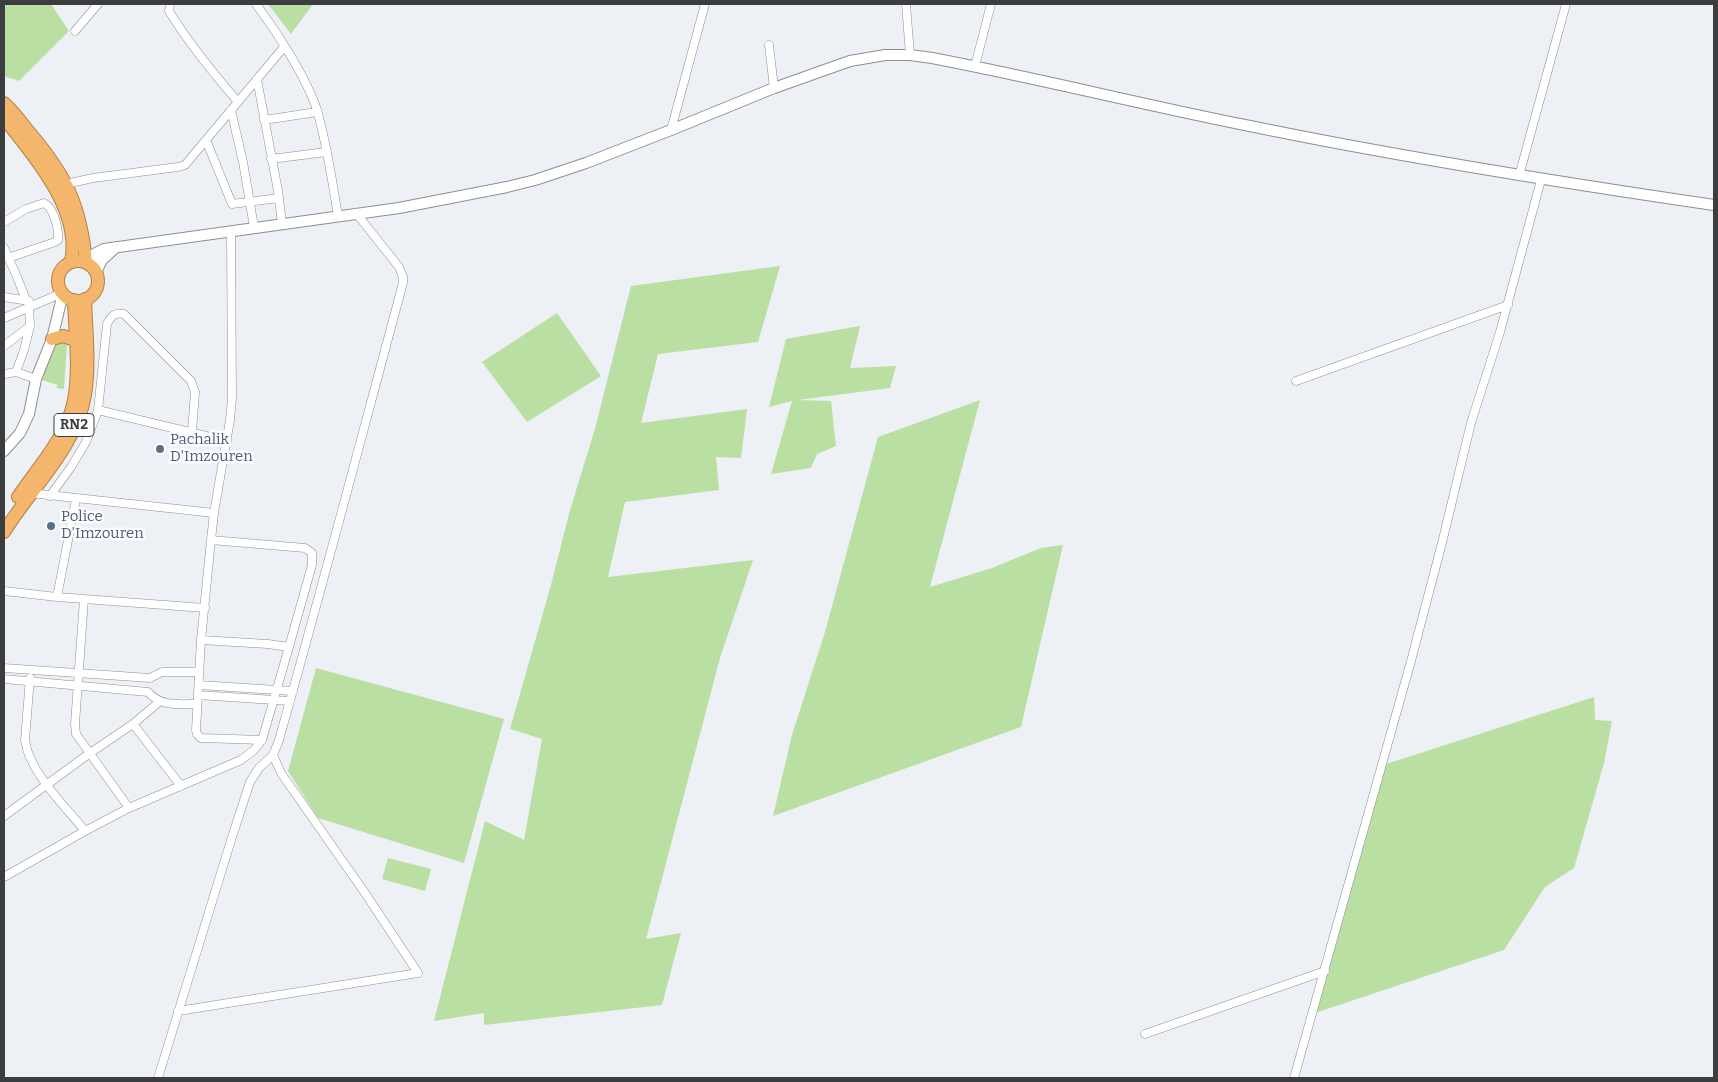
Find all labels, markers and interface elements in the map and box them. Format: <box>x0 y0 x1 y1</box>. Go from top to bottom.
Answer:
road number: RN2 <box>54 414 94 436</box>
place label: Pachalik D'Imzouren <box>170 431 253 466</box>
marker: Pachalik D'Imzouren <box>154 443 166 455</box>
place label: Police D'Imzouren <box>61 508 144 543</box>
marker: Police D'Imzouren <box>45 520 57 532</box>

